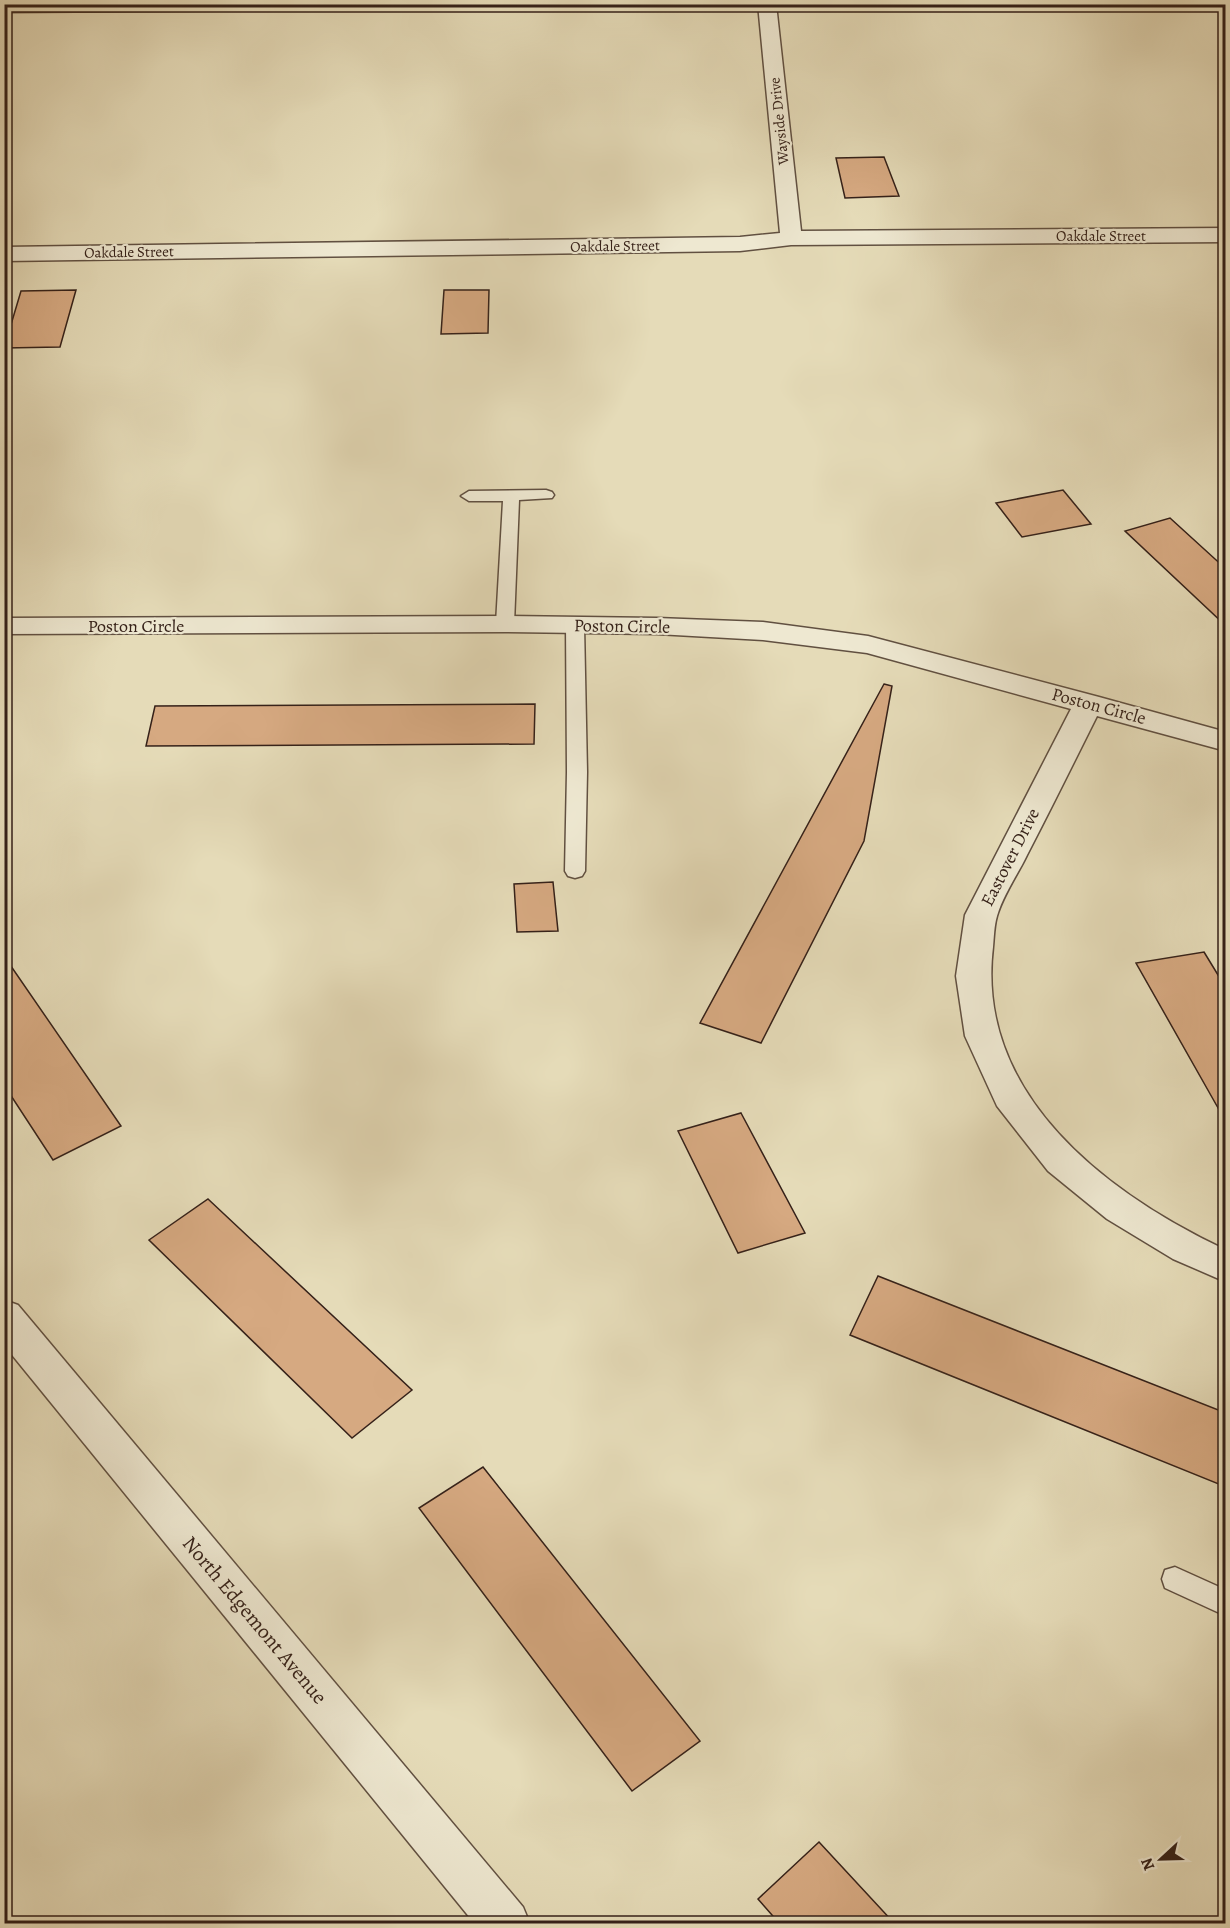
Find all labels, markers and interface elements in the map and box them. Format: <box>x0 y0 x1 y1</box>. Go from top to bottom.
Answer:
street label: Wayside Drive <box>764 76 794 167</box>
street label: Oakdale Street <box>1056 226 1146 246</box>
street label: Oakdale Street <box>570 235 660 257</box>
street label: Oakdale Street <box>84 241 174 263</box>
street label: Poston Circle <box>574 613 670 639</box>
street label: Poston Circle <box>88 614 184 638</box>
street label: Poston Circle <box>1049 682 1149 730</box>
street label: Eastover Drive <box>975 804 1045 910</box>
street label: North Edgemont Avenue <box>176 1530 334 1710</box>
north arrow <box>1131 1829 1191 1889</box>
text: N <box>1136 1854 1160 1874</box>

